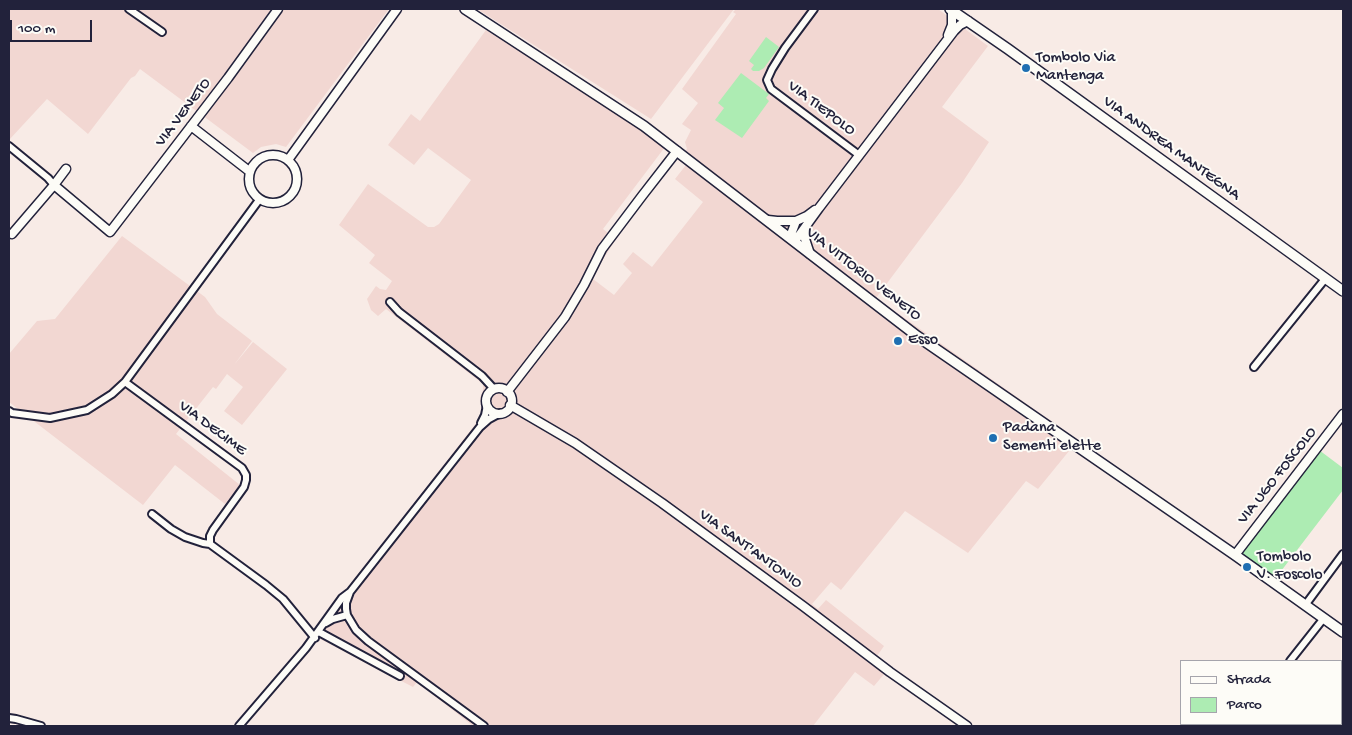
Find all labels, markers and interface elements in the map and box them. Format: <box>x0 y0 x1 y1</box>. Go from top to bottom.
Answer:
scale bar <box>12 10 95 42</box>
text: 100 m <box>18 20 55 38</box>
place label: Tombolo Via Mantenga <box>1036 49 1115 87</box>
marker: Tombolo Via Mantenga <box>1020 62 1032 74</box>
street label: VIA VENETO <box>152 75 216 151</box>
street label: VIA TIEPOLO <box>783 77 859 141</box>
street label: VIA ANDREA MANTEGNA <box>1099 93 1243 205</box>
street label: VIA VITTORIO VENETO <box>801 224 925 326</box>
place label: Esso <box>908 331 938 351</box>
marker: Esso <box>892 335 904 347</box>
street label: VIA DECIME <box>174 397 250 461</box>
place label: Padana Sementi elette <box>1003 419 1101 457</box>
street label: VIA UGO FOSCOLO <box>1234 424 1322 528</box>
marker: Padana Sementi elette <box>987 432 999 444</box>
street label: VIA SANT'ANTONIO <box>695 506 805 594</box>
place label: Tombolo V. Foscolo <box>1257 548 1323 586</box>
marker: Tombolo V. Foscolo <box>1241 561 1253 573</box>
legend <box>1180 660 1342 725</box>
text: Strada <box>1227 671 1271 689</box>
text: Parco <box>1227 696 1262 714</box>

